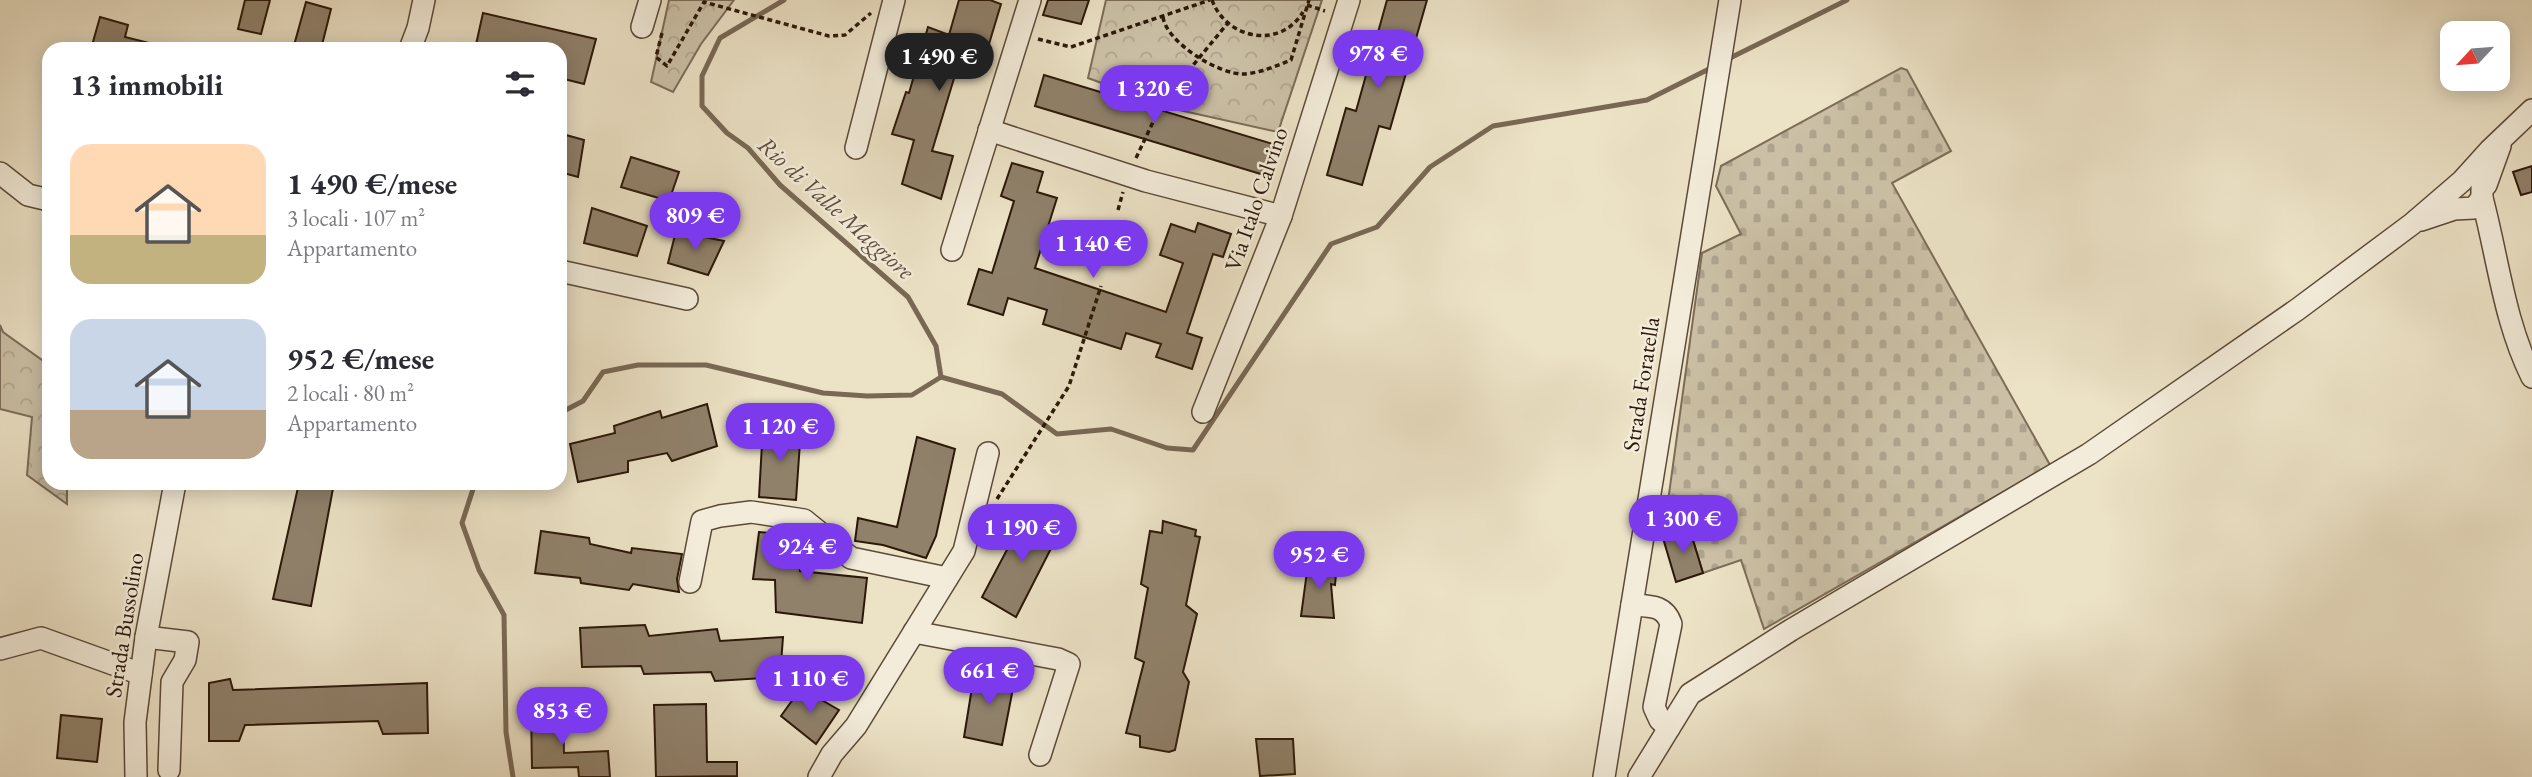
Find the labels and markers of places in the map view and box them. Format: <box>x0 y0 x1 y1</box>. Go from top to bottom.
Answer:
pin: 978 € <box>1329 31 1427 90</box>
pin: 1 490 € <box>874 34 1004 93</box>
pin: 1 320 € <box>1089 66 1219 125</box>
pin: 809 € <box>646 192 744 252</box>
pin: 1 140 € <box>1028 220 1158 280</box>
pin: 1 120 € <box>715 404 845 463</box>
pin: 1 300 € <box>1618 496 1748 555</box>
pin: 1 190 € <box>957 504 1087 564</box>
pin: 924 € <box>758 524 856 583</box>
pin: 952 € <box>1270 532 1368 591</box>
pin: 661 € <box>940 648 1038 707</box>
pin: 1 110 € <box>745 656 875 715</box>
pin: 853 € <box>513 688 611 747</box>

